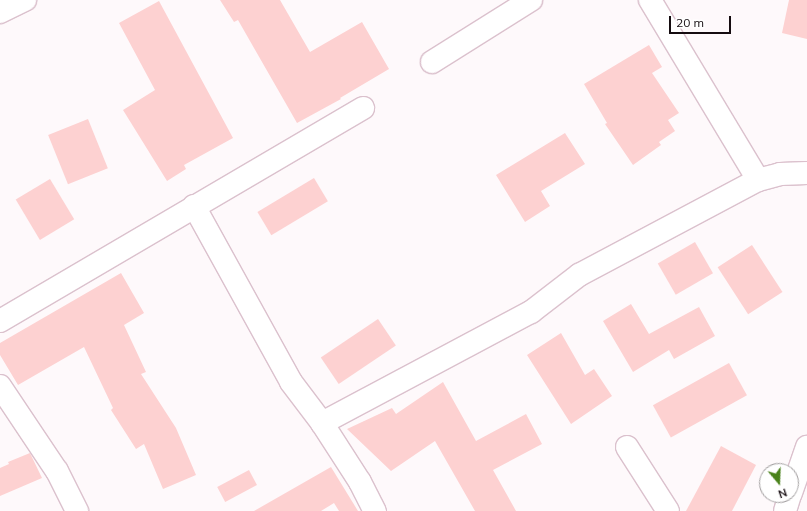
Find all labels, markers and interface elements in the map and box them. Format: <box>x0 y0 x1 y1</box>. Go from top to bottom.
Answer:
scale bar <box>671 8 733 34</box>
text: 20 m <box>676 15 704 30</box>
north arrow <box>759 463 799 503</box>
text: N <box>776 485 789 501</box>

